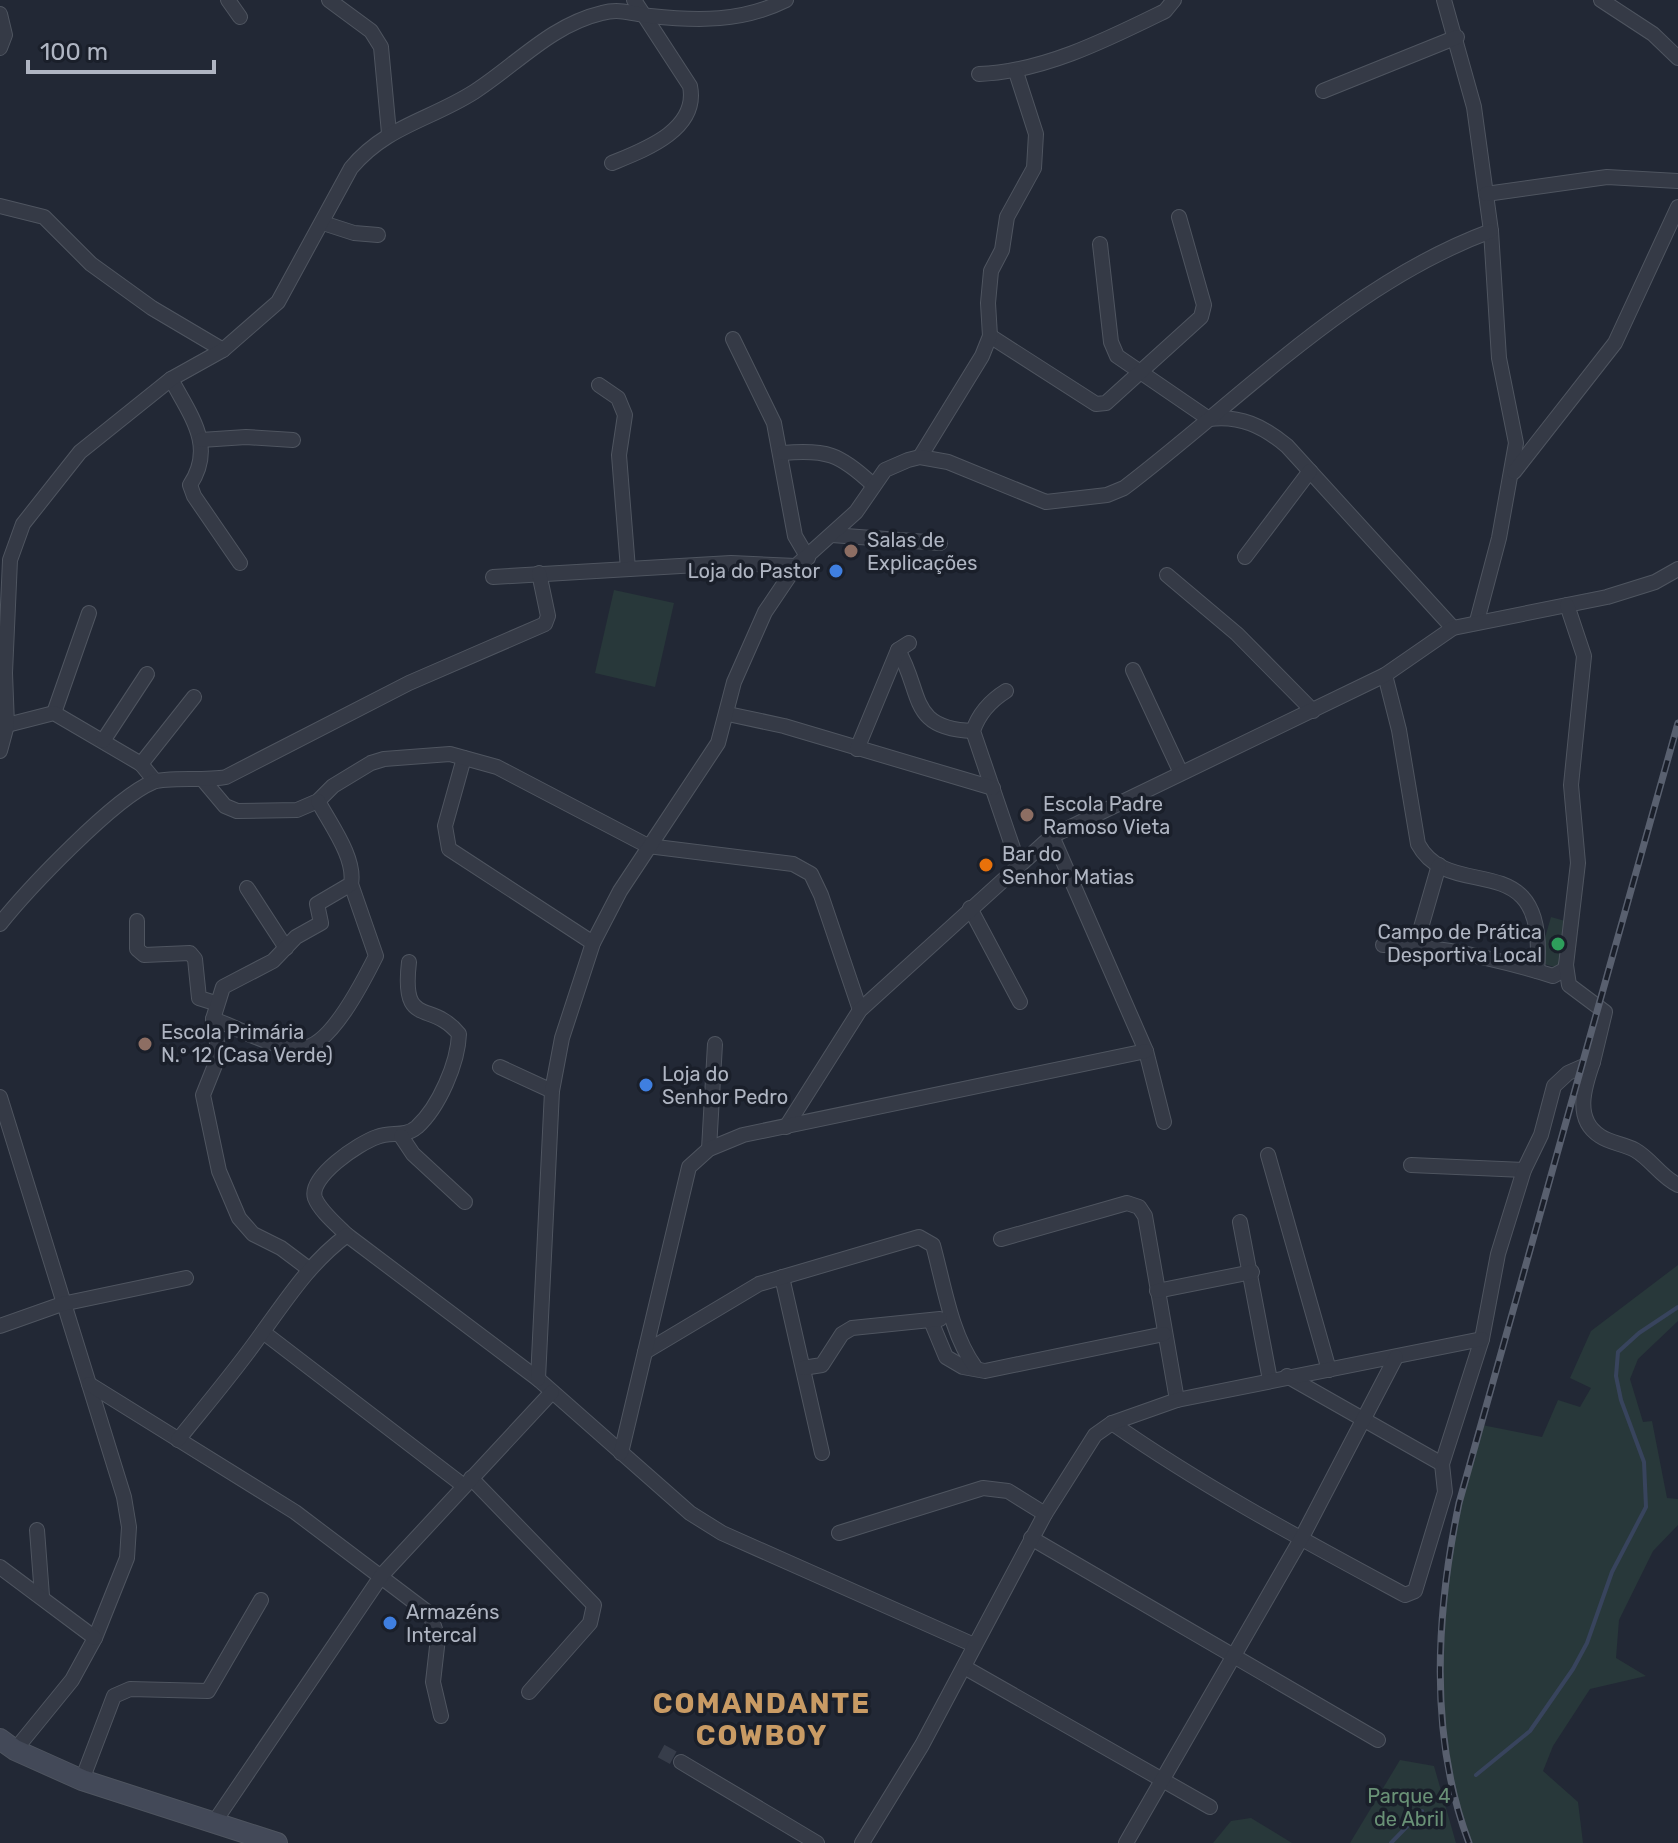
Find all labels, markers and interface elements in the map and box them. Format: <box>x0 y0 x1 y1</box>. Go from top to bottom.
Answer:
scale bar <box>28 24 214 74</box>
text: 100 m <box>40 38 108 66</box>
place label: Salas de Explicações <box>867 528 978 575</box>
marker: Salas de Explicações <box>842 542 860 560</box>
place label: Loja do Pastor <box>687 559 820 583</box>
marker: Loja do Pastor <box>827 562 845 580</box>
place label: Escola Padre Ramoso Vieta <box>1043 792 1170 839</box>
marker: Escola Padre Ramoso Vieta <box>1018 806 1036 824</box>
place label: Bar do Senhor Matias <box>1002 842 1134 889</box>
marker: Bar do Senhor Matias <box>977 856 995 874</box>
place label: Campo de Prática Desportiva Local <box>1378 920 1542 967</box>
marker: Campo de Prática Desportiva Local <box>1549 935 1567 953</box>
place label: Escola Primária N.º 12 (Casa Verde) <box>161 1020 333 1067</box>
marker: Escola Primária N.º 12 (Casa Verde) <box>136 1035 154 1053</box>
place label: Loja do Senhor Pedro <box>662 1062 788 1109</box>
marker: Loja do Senhor Pedro <box>637 1076 655 1094</box>
place label: Armazéns Intercal <box>406 1600 499 1647</box>
marker: Armazéns Intercal <box>381 1614 399 1632</box>
district label: COMANDANTE COWBOY <box>653 1687 871 1752</box>
park label: Parque 4 de Abril <box>1367 1784 1451 1831</box>

